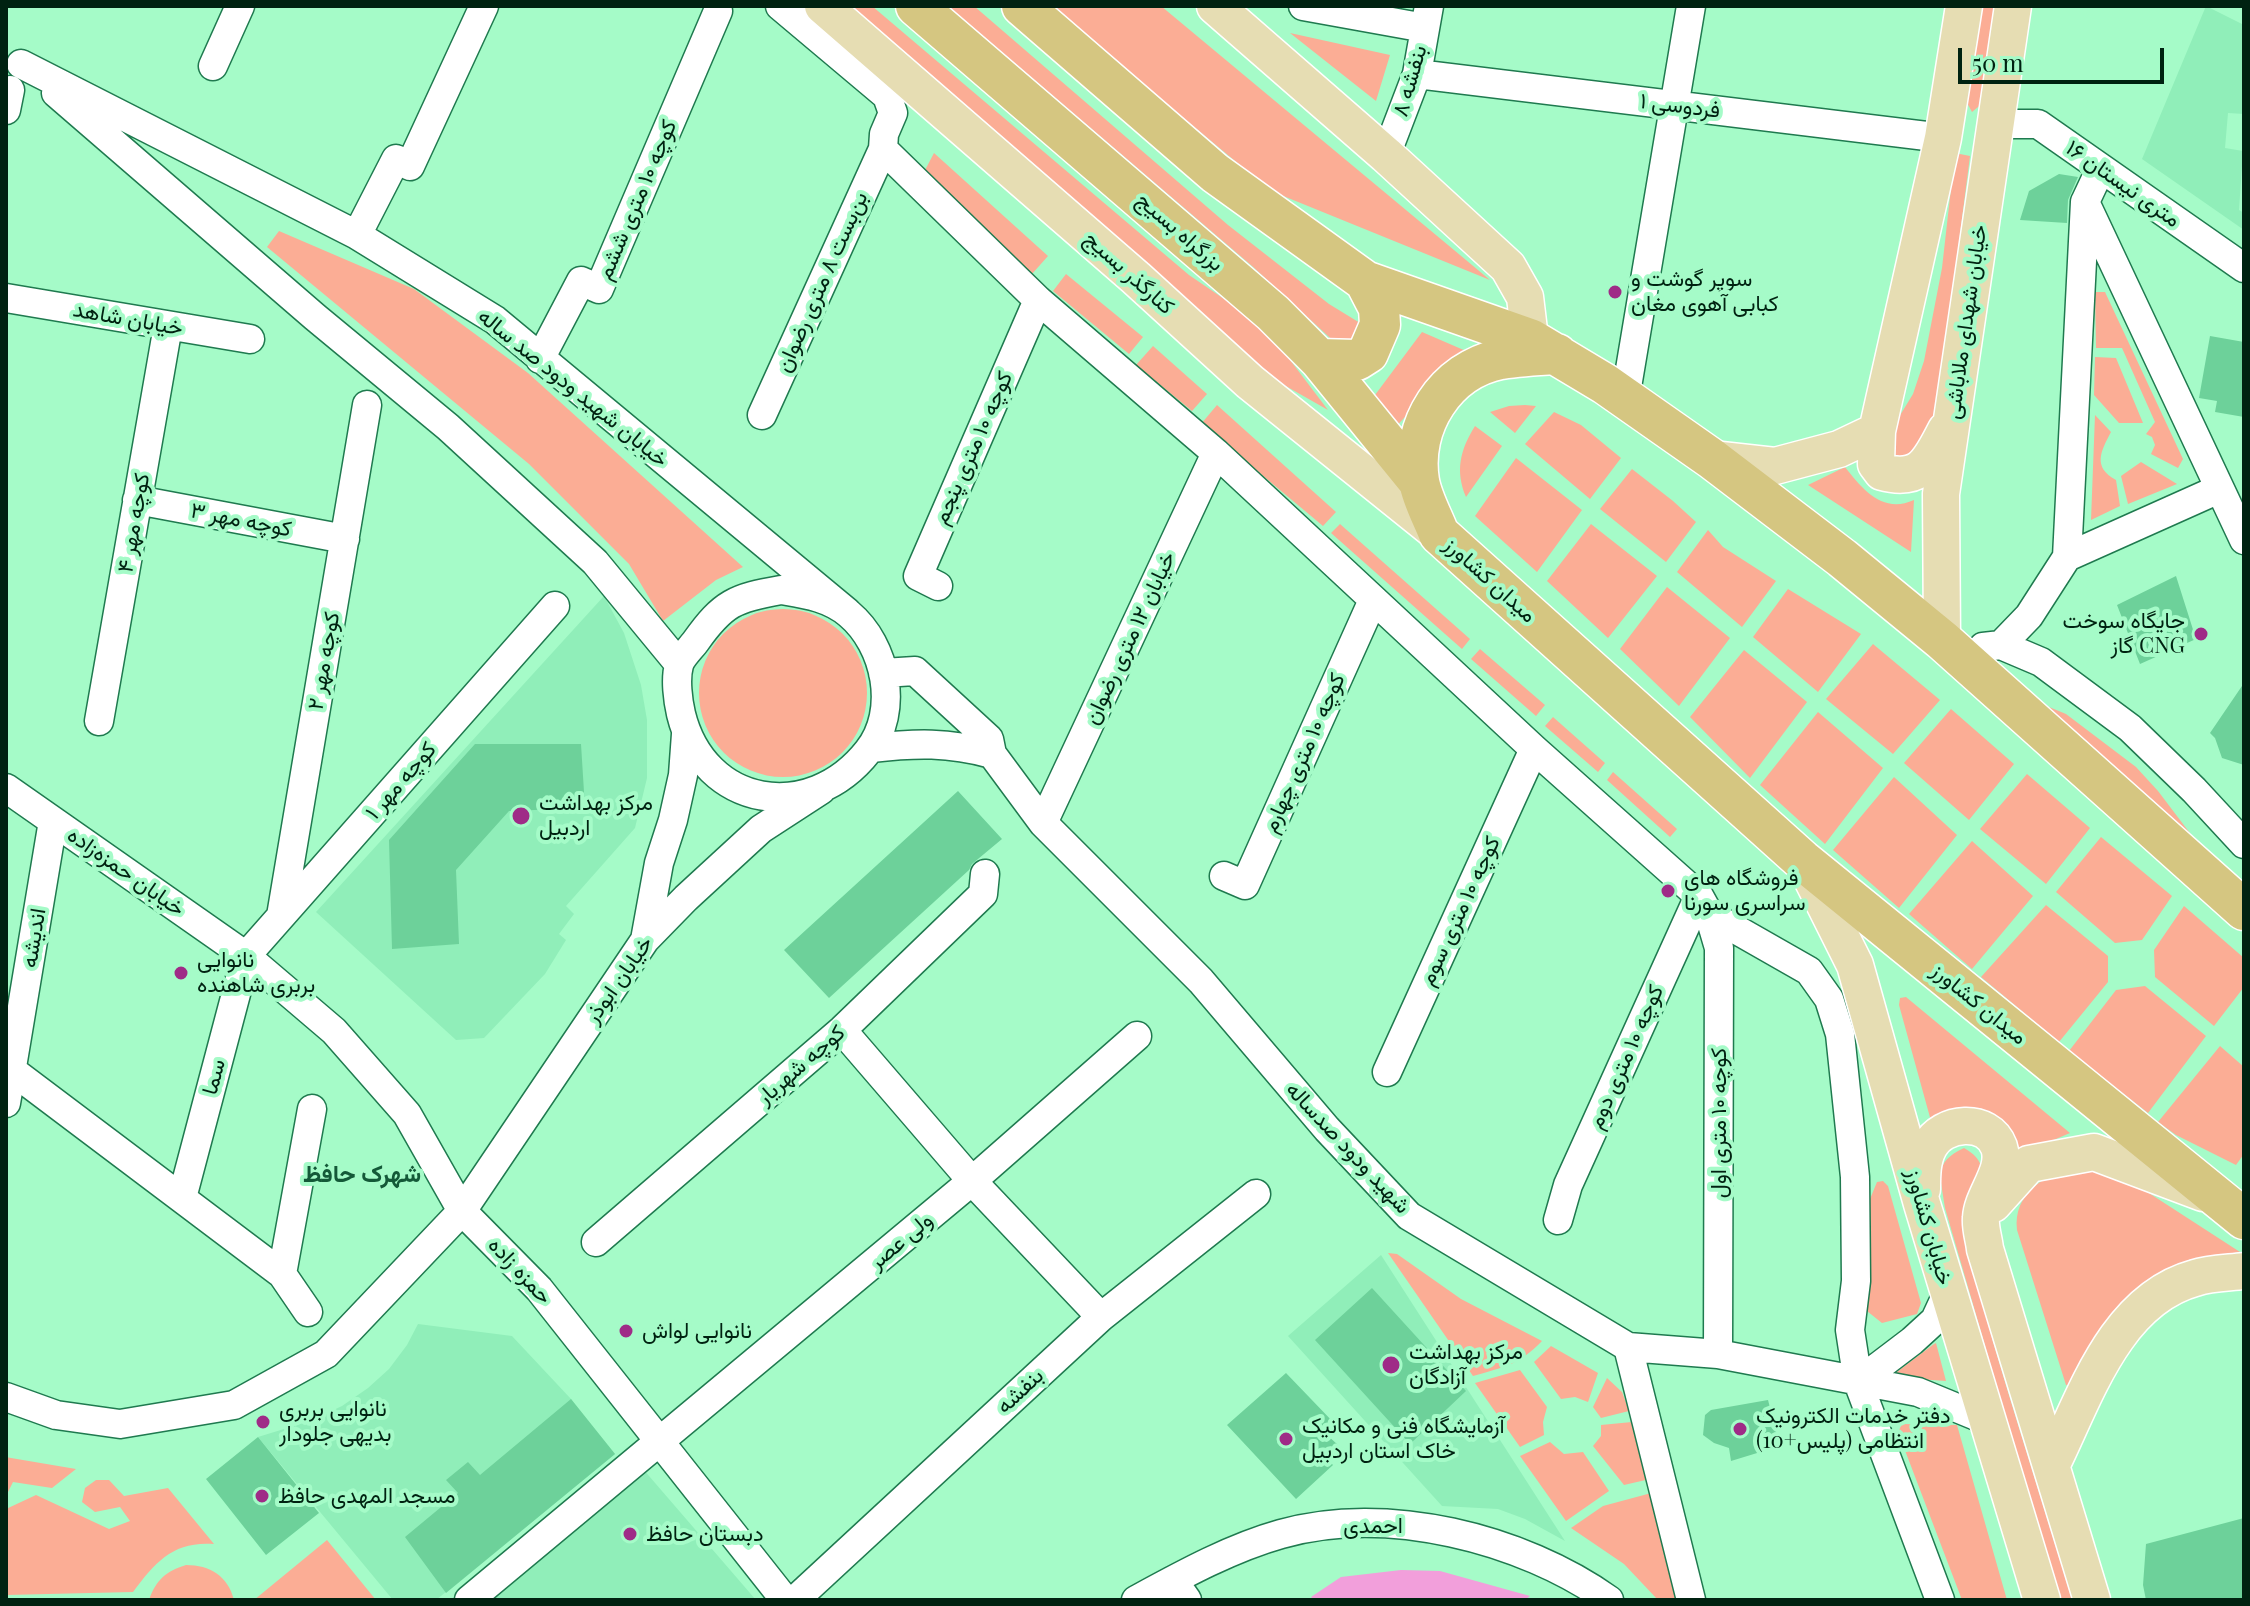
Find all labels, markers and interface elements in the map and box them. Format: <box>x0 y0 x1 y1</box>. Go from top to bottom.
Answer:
scale bar <box>1962 32 2168 82</box>
street label: بنفشه ۸ <box>1387 42 1433 120</box>
text: 50 m <box>1972 46 2024 78</box>
street label: فردوسی ۱ <box>1638 88 1722 124</box>
street label: کوچه ۱۰ متری ششم <box>591 116 683 284</box>
street label: ۱۶ متری نیستان <box>2061 135 2185 233</box>
street label: بزرگراه بسیج <box>1131 187 1229 277</box>
street label: بن‌بست ۸ متری رضوان <box>770 188 874 376</box>
street label: خیابان شهدای ملاباشی <box>1939 223 1993 421</box>
street label: کنارگذر بسیج <box>1078 226 1180 320</box>
place label: سوپر گوشت و کبابی آهوی مغان <box>1631 266 1779 318</box>
marker: سوپر گوشت و کبابی آهوی مغان <box>1606 283 1624 301</box>
street label: خیابان شاهد <box>71 296 185 342</box>
street label: خیابان شهید ودود صد ساله <box>473 303 673 473</box>
street label: کوچه ۱۰ متری پنجم <box>927 367 1019 529</box>
street label: کوچه مهر ۴ <box>112 471 156 575</box>
street label: کوچه مهر ۳ <box>188 497 294 543</box>
street label: میدان کشاورز <box>1438 532 1542 628</box>
street label: خیابان ۱۲ متری رضوان <box>1078 547 1182 729</box>
place label: جایگاه سوخت گاز CNG <box>2063 608 2185 660</box>
street label: کوچه مهر ۲ <box>302 610 346 712</box>
marker: جایگاه سوخت گاز CNG <box>2192 625 2210 643</box>
street label: کوچه ۱۰ متری چهارم <box>1257 669 1351 837</box>
street label: کوچه مهر ۱ <box>360 737 442 825</box>
place label: مرکز بهداشت اردبیل <box>539 790 653 842</box>
marker: مرکز بهداشت اردبیل <box>510 805 532 827</box>
street label: خیابان حمزه‌زاده <box>62 822 190 922</box>
street label: کوچه ۱۰ متری سوم <box>1414 832 1506 990</box>
place label: فروشگاه های سراسری سورنا <box>1684 865 1805 916</box>
marker: فروشگاه های سراسری سورنا <box>1659 882 1677 900</box>
street label: اندیشه <box>16 906 52 970</box>
street label: خیابان ابوذر <box>579 931 659 1029</box>
place label: نانوایی بربری شاهنده <box>197 947 315 998</box>
street label: میدان کشاورز <box>1926 957 2032 1051</box>
marker: نانوایی بربری شاهنده <box>172 964 190 982</box>
street label: کوچه ۱۰ متری دوم <box>1582 981 1670 1133</box>
street label: کوچه شهریار <box>752 1020 850 1110</box>
street label: کوچه ۱۰ متری اول <box>1706 1048 1732 1198</box>
street label: سما <box>197 1056 231 1098</box>
street label: شهید ودود صدساله <box>1280 1077 1416 1219</box>
district label: شهرک حافظ <box>303 1161 421 1189</box>
street label: خیابان کشاورز <box>1900 1166 1958 1288</box>
street label: ولی عصر <box>864 1207 938 1275</box>
street label: حمزه زاده <box>482 1232 558 1310</box>
place label: نانوایی لواش <box>642 1318 752 1344</box>
marker: نانوایی لواش <box>617 1322 635 1340</box>
place label: مرکز بهداشت آزادگان <box>1409 1339 1523 1390</box>
marker: مرکز بهداشت آزادگان <box>1380 1354 1402 1376</box>
street label: بنفشه <box>991 1363 1049 1419</box>
place label: نانوایی بربری بدیهی جلودار <box>279 1396 391 1448</box>
place label: دفتر خدمات الکترونیک انتظامی (پلیس+10) <box>1756 1403 1951 1454</box>
marker: نانوایی بربری بدیهی جلودار <box>254 1413 272 1431</box>
place label: آزمایشگاه فنی و مکانیک خاک استان اردبیل <box>1302 1413 1505 1464</box>
marker: دفتر خدمات الکترونیک انتظامی (پلیس+10) <box>1731 1420 1749 1438</box>
marker: آزمایشگاه فنی و مکانیک خاک استان اردبیل <box>1277 1430 1295 1448</box>
place label: مسجد المهدی حافظ <box>278 1483 456 1509</box>
marker: مسجد المهدی حافظ <box>253 1487 271 1505</box>
street label: احمدی <box>1343 1513 1403 1539</box>
place label: دبستان حافظ <box>646 1521 763 1547</box>
marker: دبستان حافظ <box>621 1525 639 1543</box>

